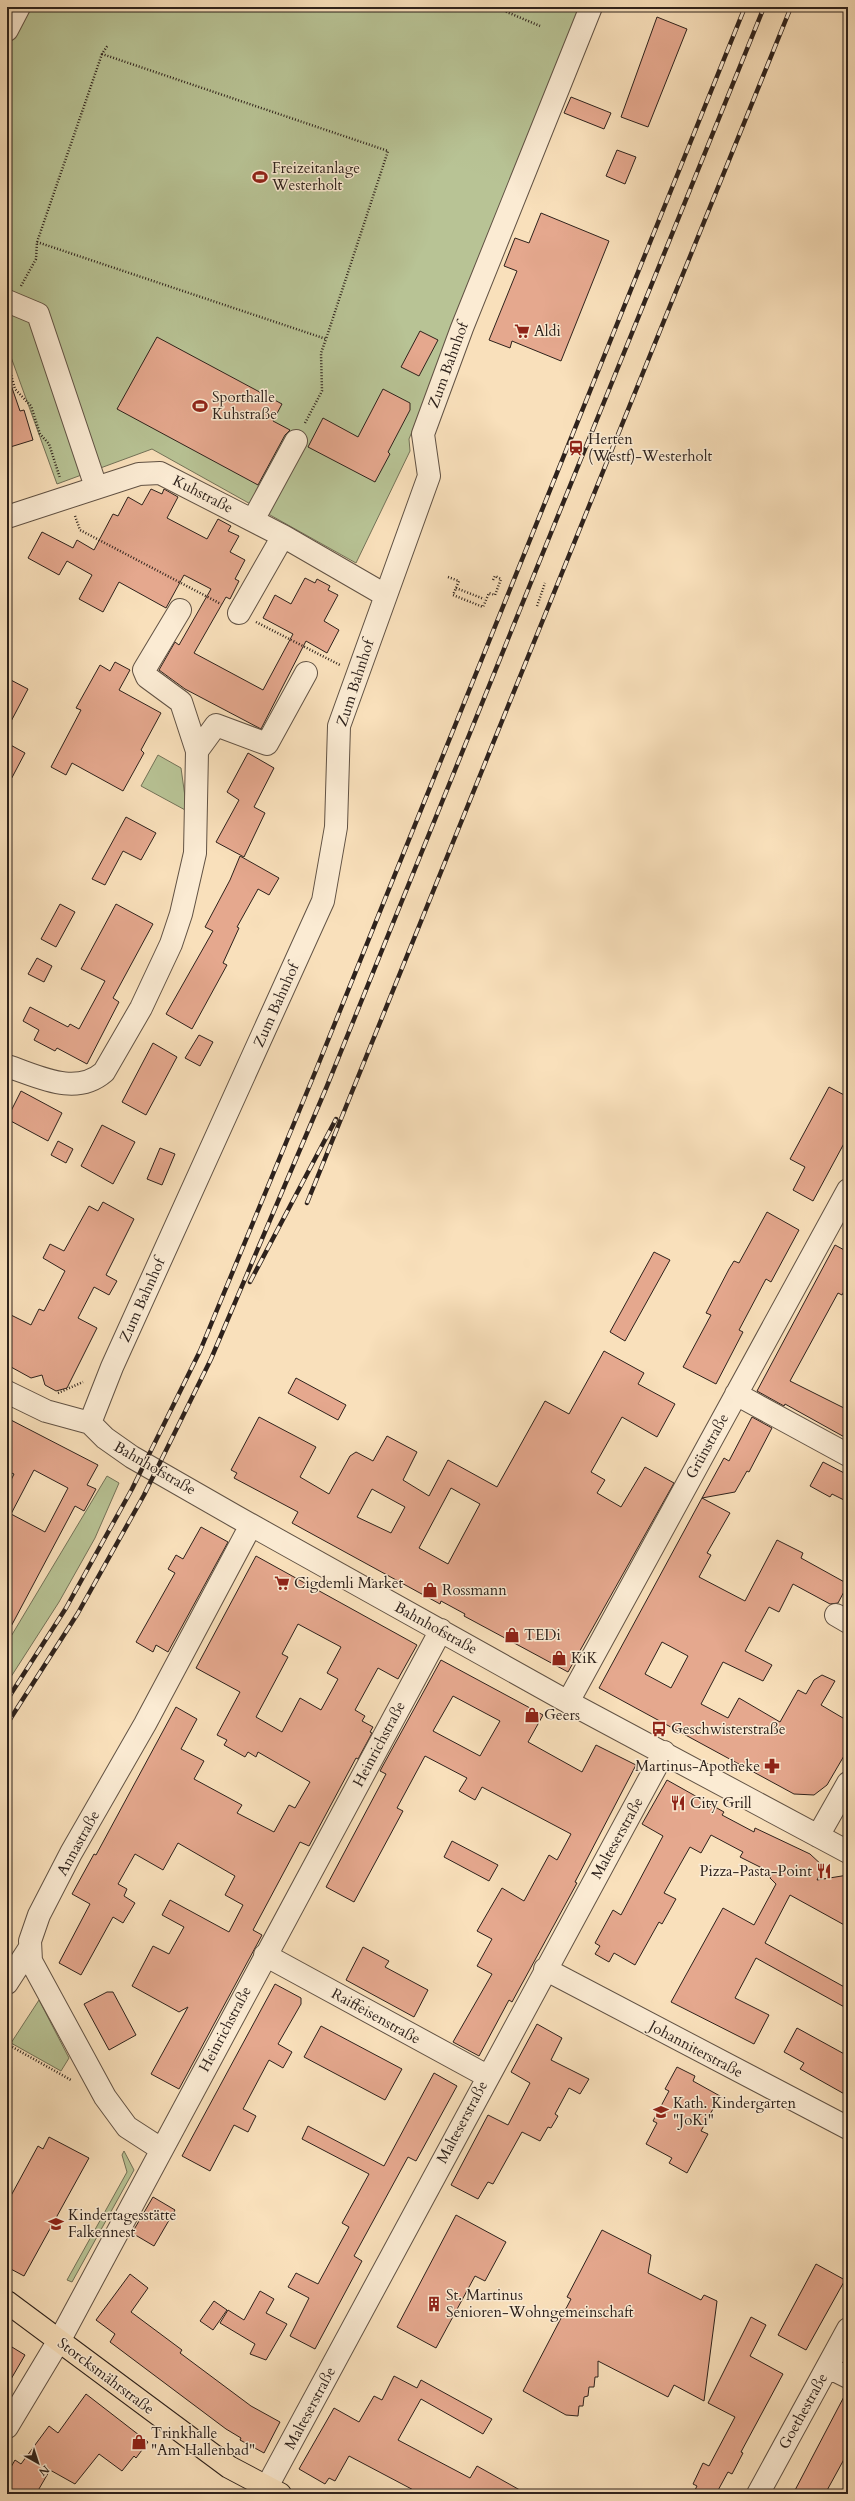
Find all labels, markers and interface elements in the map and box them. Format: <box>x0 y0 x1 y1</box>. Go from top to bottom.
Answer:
place label: Freizeitanlage Westerholt <box>271 158 360 195</box>
sports icon: Freizeitanlage Westerholt <box>251 168 269 186</box>
street label: Zum Bahnhof <box>423 317 474 411</box>
place label: Aldi <box>534 321 561 341</box>
supermarket icon: Aldi <box>513 322 531 340</box>
place label: Sporthalle Kuhstraße <box>212 387 277 424</box>
sports icon: Sporthalle Kuhstraße <box>191 397 209 415</box>
place label: Herten (Westf)-Westerholt <box>588 429 712 466</box>
station icon: Herten (Westf)-Westerholt <box>567 439 585 457</box>
street label: Kuhstraße <box>169 470 237 518</box>
street label: Zum Bahnhof <box>332 635 379 729</box>
street label: Zum Bahnhof <box>249 958 304 1050</box>
street label: Zum Bahnhof <box>115 1253 170 1345</box>
street label: Grünstraße <box>681 1410 733 1482</box>
street label: Bahnhofstraße <box>110 1436 200 1500</box>
place label: Cigdemli Market <box>294 1573 404 1593</box>
supermarket icon: Cigdemli Market <box>273 1574 291 1592</box>
place label: Rossmann <box>442 1580 507 1600</box>
shop icon: Rossmann <box>421 1581 439 1599</box>
street label: Bahnhofstraße <box>391 1597 481 1659</box>
place label: TEDi <box>524 1625 561 1645</box>
shop icon: TEDi <box>503 1626 521 1644</box>
place label: KiK <box>571 1648 598 1668</box>
shop icon: KiK <box>550 1649 568 1667</box>
street label: Heinrichstraße <box>348 1698 410 1790</box>
place label: Geers <box>544 1705 580 1725</box>
shop icon: Geers <box>523 1706 541 1724</box>
place label: Geschwisterstraße <box>671 1719 786 1739</box>
bus stop icon: Geschwisterstraße <box>650 1720 668 1738</box>
place label: Martinus-Apotheke <box>635 1756 760 1776</box>
pharmacy icon: Martinus-Apotheke <box>763 1757 781 1775</box>
street label: Malteserstraße <box>586 1793 648 1883</box>
place label: City Grill <box>690 1793 752 1813</box>
restaurant icon: City Grill <box>669 1794 687 1812</box>
street label: Annastraße <box>52 1807 104 1879</box>
place label: Pizza-Pasta-Point <box>700 1861 812 1881</box>
restaurant icon: Pizza-Pasta-Point <box>815 1862 833 1880</box>
street label: Heinrichstraße <box>194 1983 256 2075</box>
street label: Raiffeisenstraße <box>328 1983 424 2049</box>
street label: Johanniterstraße <box>644 2015 747 2082</box>
street label: Malteserstraße <box>432 2077 492 2167</box>
place label: Kath. Kindergarten "JoKi" <box>673 2093 797 2130</box>
school or university icon: Kath. Kindergarten "JoKi" <box>652 2103 670 2121</box>
place label: Kindertagesstätte Falkennest <box>68 2205 176 2242</box>
school or university icon: Kindertagesstätte Falkennest <box>47 2215 65 2233</box>
place label: St. Martinus Senioren-Wohngemeinschaft <box>446 2285 634 2322</box>
building icon: St. Martinus Senioren-Wohngemeinschaft <box>425 2295 443 2313</box>
street label: Storcksmährstraße <box>54 2333 159 2419</box>
street label: Malteserstraße <box>280 2363 340 2453</box>
street label: Goethestraße <box>774 2369 832 2453</box>
place label: Trinkhalle "Am Hallenbad" <box>151 2423 255 2460</box>
shop icon: Trinkhalle "Am Hallenbad" <box>130 2433 148 2451</box>
north arrow <box>18 2443 58 2483</box>
text: N <box>35 2462 52 2480</box>

